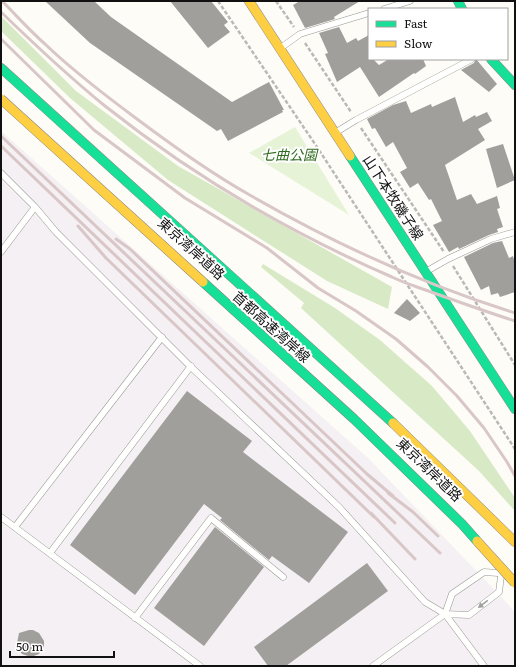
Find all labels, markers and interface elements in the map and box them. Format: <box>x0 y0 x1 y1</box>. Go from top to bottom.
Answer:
legend <box>368 8 508 60</box>
text: Fast <box>404 14 428 32</box>
text: Slow <box>404 34 433 52</box>
park label: 七曲公園 <box>261 144 319 164</box>
street label: 山下本牧磯子線 <box>359 150 429 244</box>
street label: 東京湾岸道路 <box>154 212 230 284</box>
street label: 首都高速湾岸線 <box>229 286 315 366</box>
street label: 東京湾岸道路 <box>393 433 467 505</box>
one-way arrow <box>478 600 488 608</box>
scale bar <box>10 633 114 659</box>
text: 50 m <box>16 637 43 655</box>

